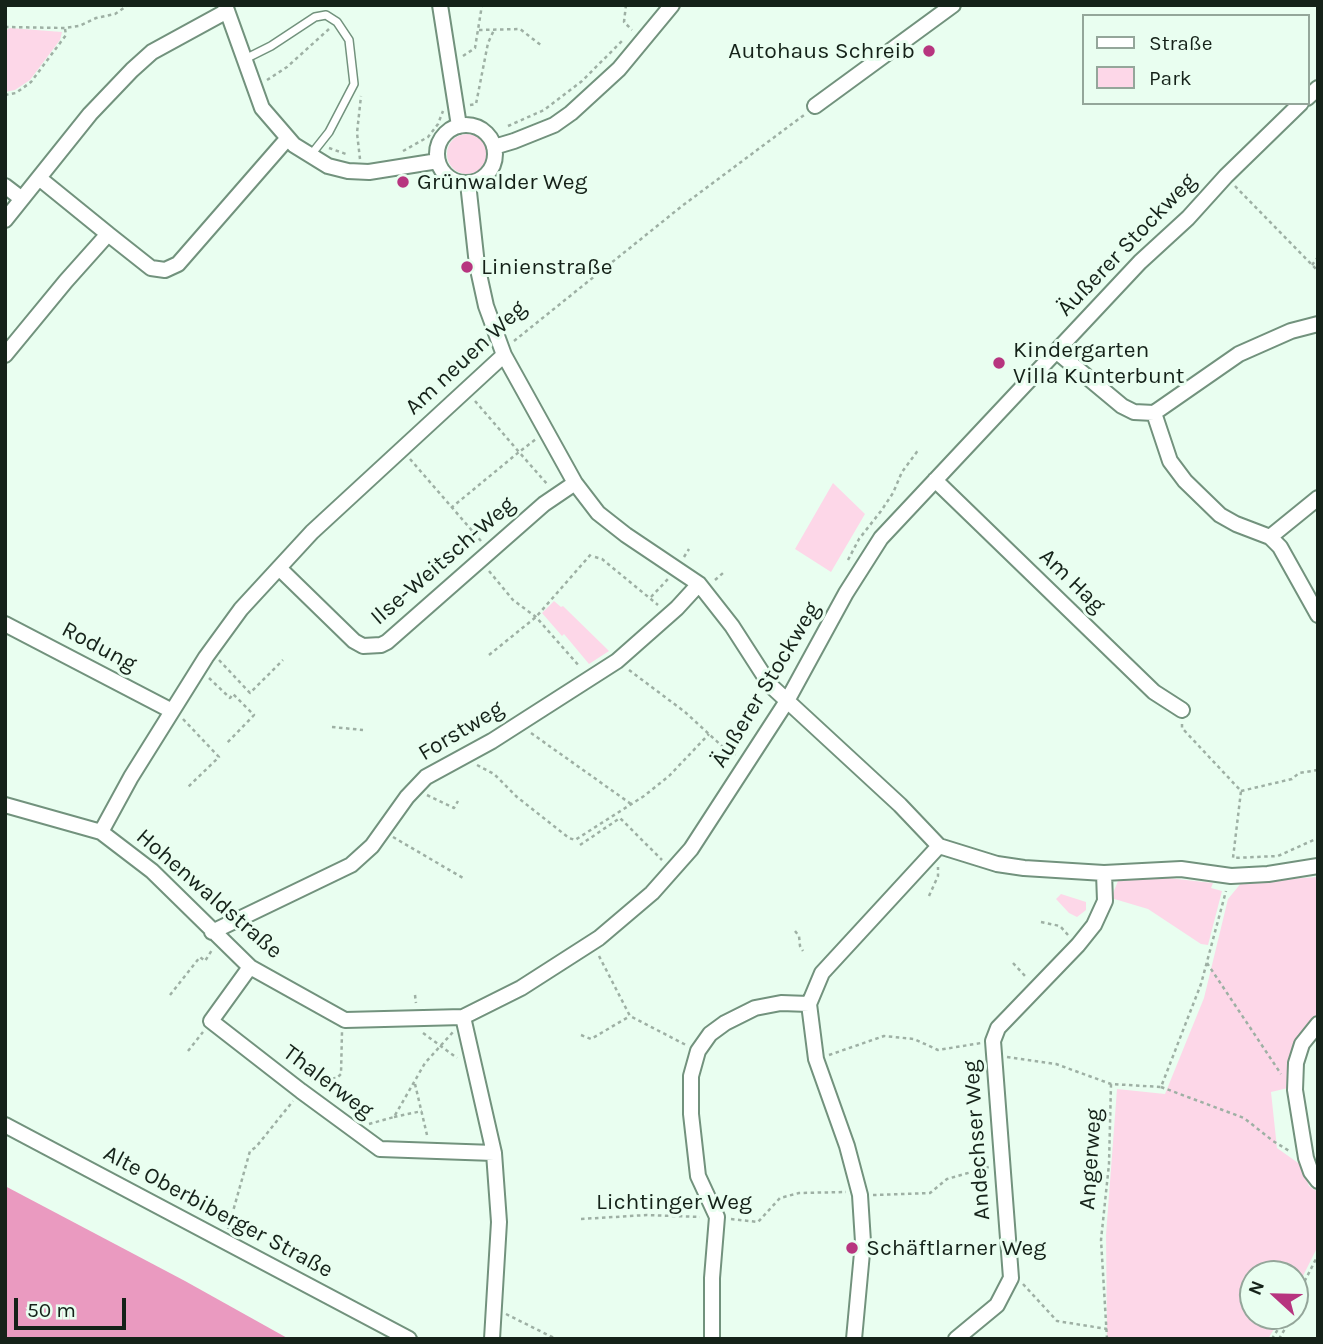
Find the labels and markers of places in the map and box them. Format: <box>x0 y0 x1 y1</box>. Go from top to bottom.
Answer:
place label: Autohaus Schreib <box>728 37 915 65</box>
marker: Autohaus Schreib <box>921 43 937 59</box>
place label: Grünwalder Weg <box>417 168 588 196</box>
marker: Grünwalder Weg <box>395 174 411 190</box>
place label: Linienstraße <box>481 253 613 281</box>
marker: Linienstraße <box>459 259 475 275</box>
place label: Kindergarten Villa Kunterbunt <box>1013 336 1184 390</box>
marker: Kindergarten Villa Kunterbunt <box>991 355 1007 371</box>
place label: Schäftlarner Weg <box>866 1234 1046 1262</box>
marker: Schäftlarner Weg <box>844 1240 860 1256</box>

